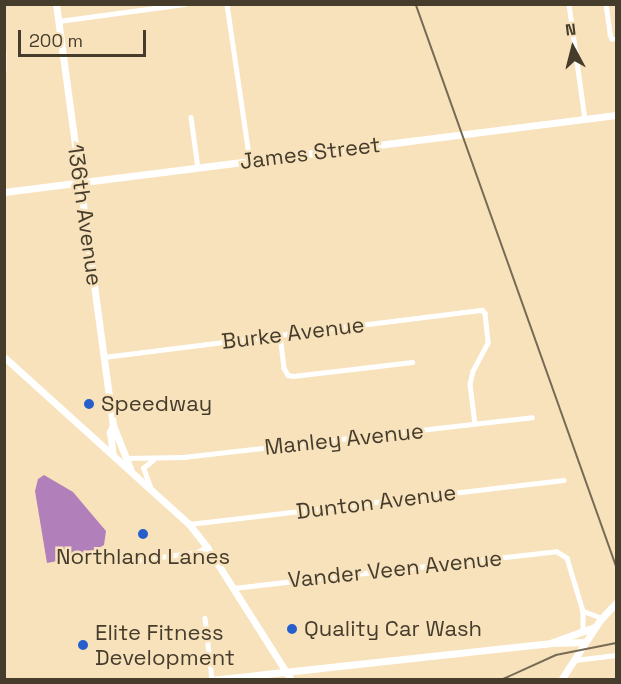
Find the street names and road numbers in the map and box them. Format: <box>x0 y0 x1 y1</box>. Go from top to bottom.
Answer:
street label: James Street <box>238 131 382 175</box>
street label: 136th Avenue <box>62 142 108 288</box>
street label: Burke Avenue <box>220 311 366 355</box>
street label: Manley Avenue <box>263 417 425 461</box>
street label: Dunton Avenue <box>294 479 458 525</box>
street label: Vander Veen Avenue <box>286 545 504 593</box>

